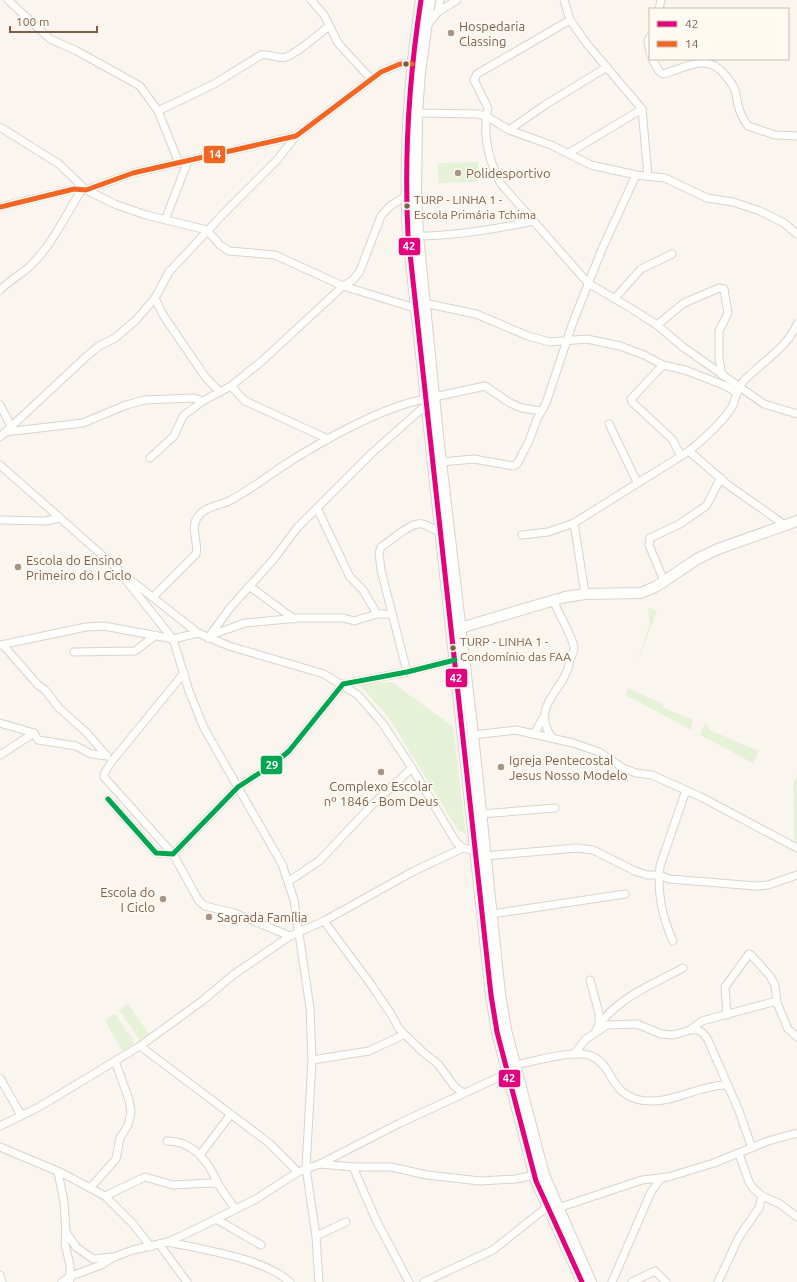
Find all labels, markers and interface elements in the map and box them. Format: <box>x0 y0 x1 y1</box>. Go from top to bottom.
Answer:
scale bar <box>10 8 97 34</box>
legend <box>649 8 789 60</box>
text: 100 m <box>16 15 49 28</box>
text: 42 <box>685 17 699 30</box>
place label: Hospedaria Classing <box>459 19 525 48</box>
marker: Hospedaria Classing <box>446 28 456 38</box>
text: 14 <box>685 37 699 50</box>
unlabelled marker <box>401 59 411 69</box>
line badge: 14 <box>203 145 226 164</box>
text: 14 <box>209 148 221 160</box>
place label: Polidesportivo <box>466 166 551 180</box>
marker: Polidesportivo <box>453 168 463 178</box>
place label: TURP - LINHA 1 - Escola Primária Tchima <box>414 193 536 221</box>
marker: TURP - LINHA 1 - Escola Primária Tchima <box>402 201 412 211</box>
line badge: 42 <box>398 237 421 256</box>
text: 42 <box>403 240 415 252</box>
place label: Escola do Ensino Primeiro do I Ciclo <box>26 553 132 582</box>
marker: Escola do Ensino Primeiro do I Ciclo <box>13 562 23 572</box>
place label: TURP - LINHA 1 - Condomínio das FAA <box>460 635 571 663</box>
marker: TURP - LINHA 1 - Condomínio das FAA <box>448 643 458 653</box>
line badge: 42 <box>445 668 468 688</box>
text: 42 <box>450 672 462 684</box>
place label: Igreja Pentecostal Jesus Nosso Modelo <box>509 753 628 782</box>
line badge: 29 <box>260 755 283 775</box>
text: 29 <box>266 759 278 771</box>
marker: Igreja Pentecostal Jesus Nosso Modelo <box>496 762 506 772</box>
marker: Complexo Escolar nº 1846 - Bom Deus <box>376 767 386 777</box>
place label: Complexo Escolar nº 1846 - Bom Deus <box>324 779 439 808</box>
place label: Escola do I Ciclo <box>100 885 155 914</box>
marker: Escola do I Ciclo <box>158 894 168 904</box>
place label: Sagrada Família <box>217 910 308 924</box>
marker: Sagrada Família <box>204 912 214 922</box>
line badge: 42 <box>498 1069 521 1088</box>
text: 42 <box>503 1072 515 1084</box>

